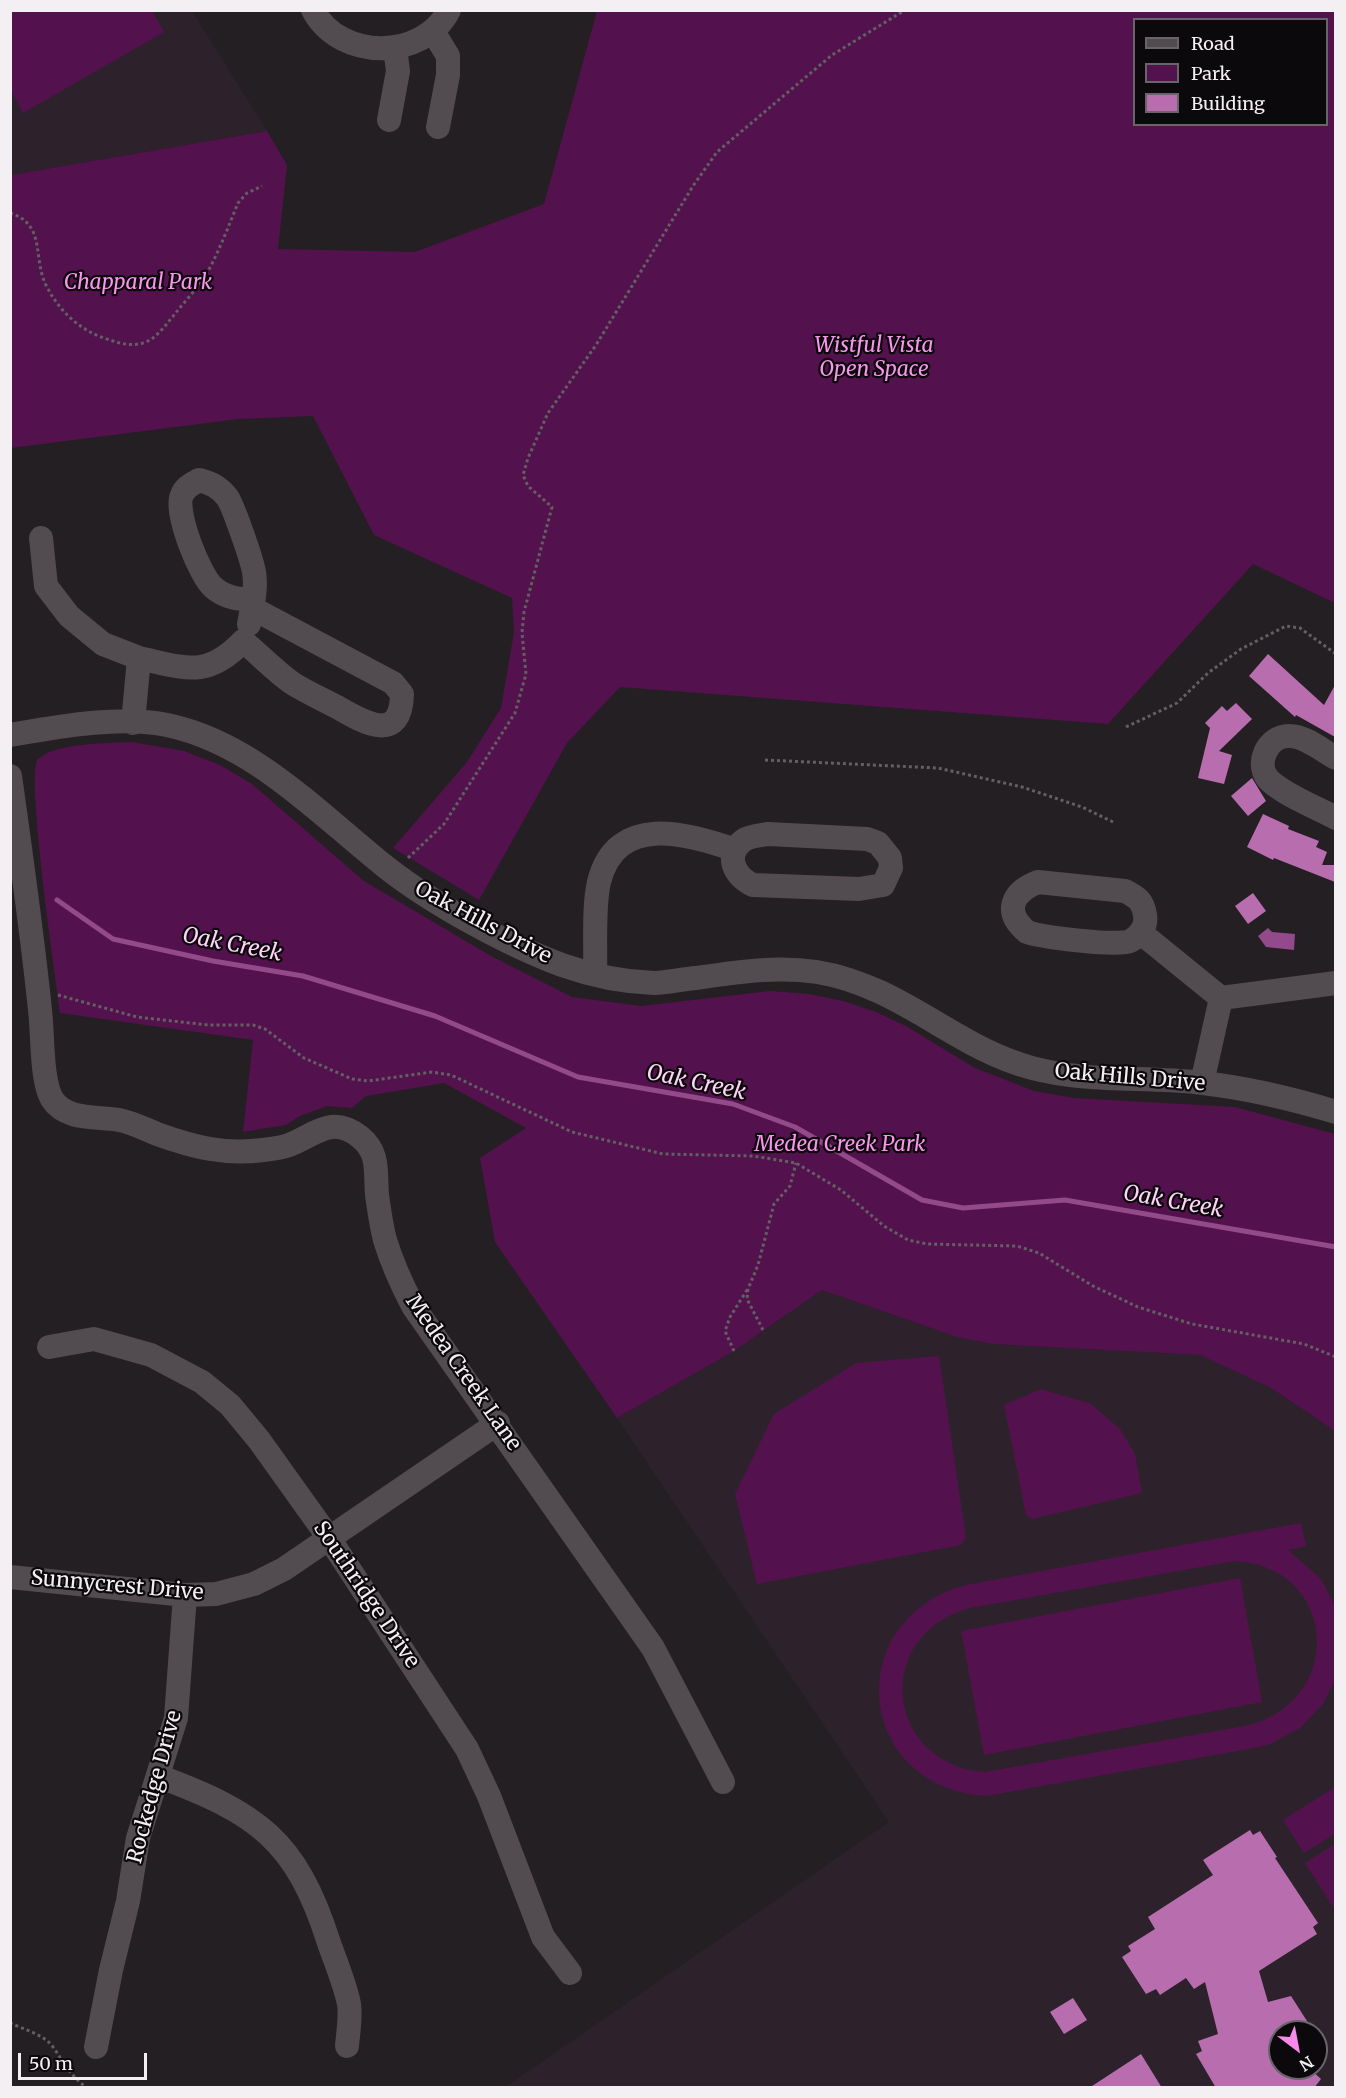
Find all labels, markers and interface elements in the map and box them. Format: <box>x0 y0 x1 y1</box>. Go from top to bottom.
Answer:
legend <box>1133 18 1328 126</box>
text: Road <box>1191 32 1235 55</box>
text: Park <box>1191 62 1231 85</box>
text: Building <box>1191 92 1265 115</box>
park label: Chapparal Park <box>64 270 212 296</box>
park label: Wistful Vista Open Space <box>814 333 934 383</box>
street label: Oak Hills Drive <box>410 876 556 970</box>
water label: Oak Creek <box>180 922 284 968</box>
street label: Oak Hills Drive <box>1054 1059 1206 1097</box>
water label: Oak Creek <box>644 1060 748 1106</box>
park label: Medea Creek Park <box>755 1132 925 1158</box>
water label: Oak Creek <box>1121 1180 1225 1224</box>
street label: Medea Creek Lane <box>400 1290 526 1456</box>
street label: Southridge Drive <box>308 1517 424 1673</box>
street label: Sunnycrest Drive <box>30 1566 204 1606</box>
street label: Rockedge Drive <box>122 1708 188 1866</box>
north arrow <box>1268 2020 1328 2080</box>
scale bar <box>21 2041 150 2079</box>
text: 50 m <box>29 2052 73 2075</box>
text: N <box>1296 2052 1317 2075</box>

